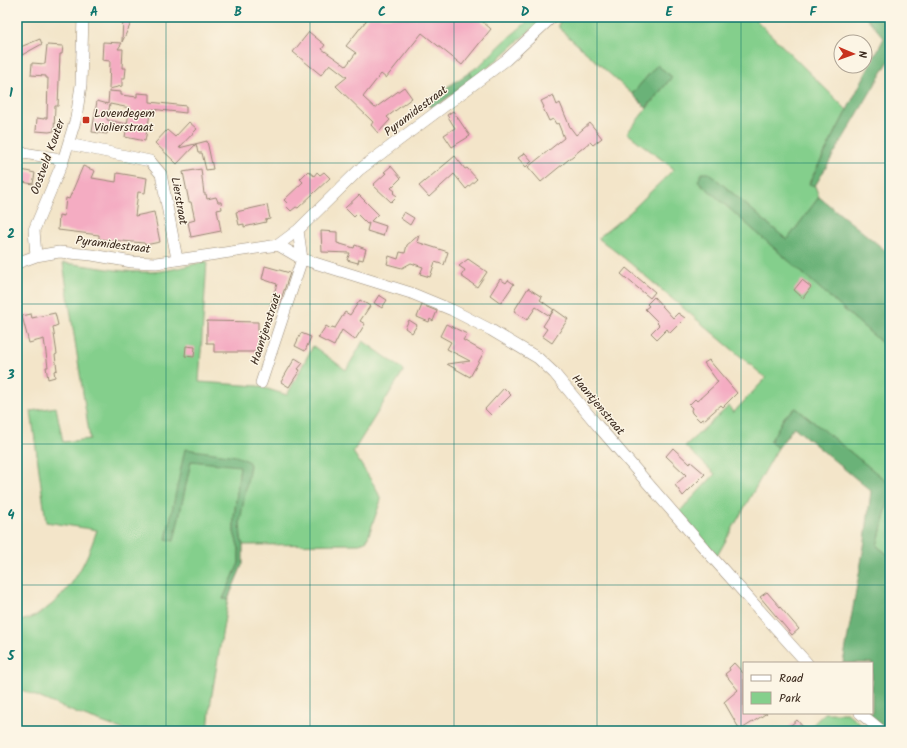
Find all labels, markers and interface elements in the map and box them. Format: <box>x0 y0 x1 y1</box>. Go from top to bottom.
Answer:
text: A <box>90 2 98 23</box>
text: B <box>234 2 242 23</box>
text: C <box>378 2 386 23</box>
text: D <box>521 2 530 23</box>
text: E <box>665 2 673 23</box>
text: F <box>809 2 817 23</box>
north arrow <box>833 34 873 74</box>
text: N <box>853 51 871 58</box>
street label: Pyramidestraat <box>380 81 452 141</box>
text: 1 <box>9 83 13 104</box>
place label: Lovendegem Violierstraat <box>94 104 155 137</box>
marker: Lovendegem Violierstraat <box>81 115 91 125</box>
street label: Oostveld Kouter <box>26 116 71 197</box>
street label: Lierstraat <box>165 176 193 227</box>
text: 2 <box>7 224 15 245</box>
street label: Pyramidestraat <box>75 231 152 259</box>
street label: Haantjenstraat <box>245 290 287 368</box>
text: 3 <box>6 365 15 386</box>
street label: Haantjenstraat <box>567 370 630 440</box>
text: 4 <box>7 505 15 526</box>
text: 5 <box>7 646 16 667</box>
legend <box>743 662 873 714</box>
text: Road <box>779 669 804 688</box>
text: Park <box>779 689 801 708</box>

